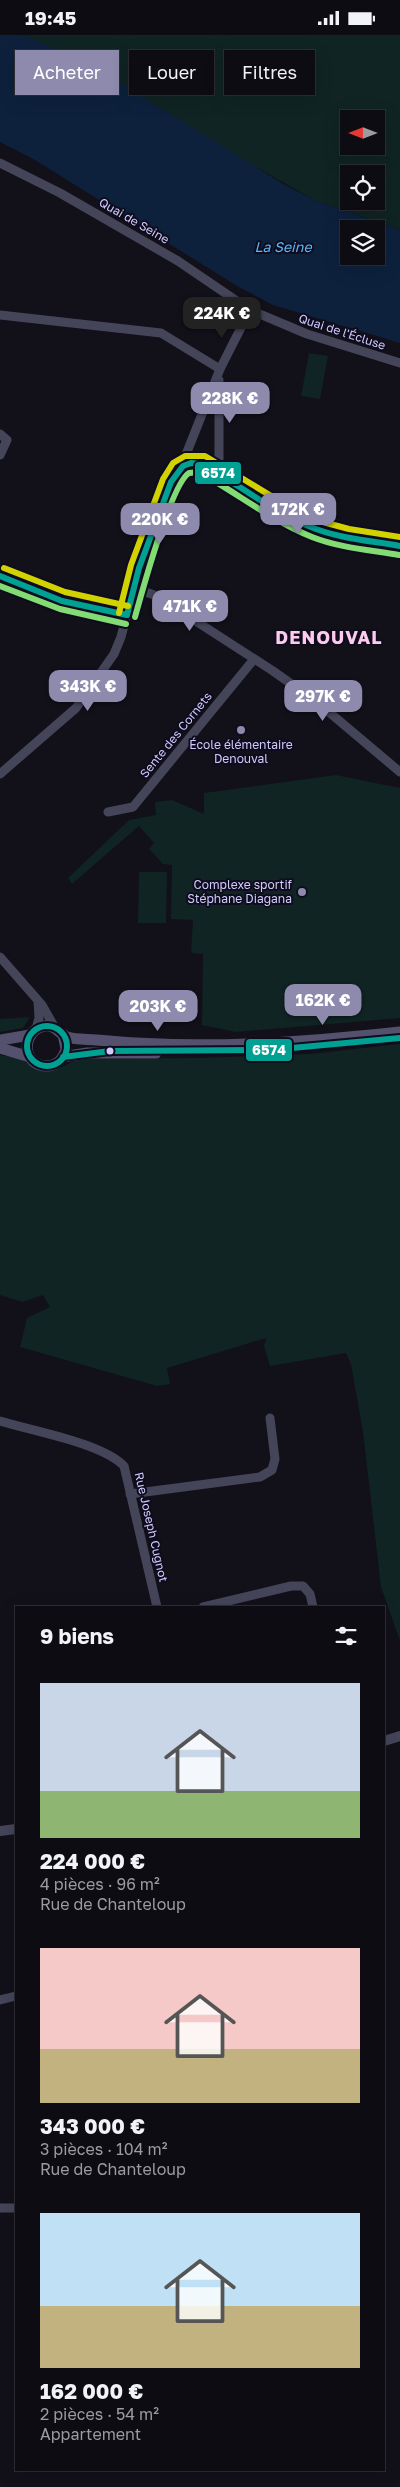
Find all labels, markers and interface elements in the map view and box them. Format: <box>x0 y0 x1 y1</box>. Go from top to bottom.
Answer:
text: 19:45 <box>25 6 76 29</box>
chip: Acheter <box>15 50 119 95</box>
chip: Louer <box>129 50 214 95</box>
chip: Filtres <box>224 50 315 95</box>
north arrow <box>340 110 385 155</box>
map controls <box>340 110 385 265</box>
button: locate <box>340 165 385 210</box>
street label: Quai de Seine <box>96 194 172 247</box>
button: layers <box>340 220 385 265</box>
water label: La Seine <box>254 238 312 255</box>
pin: 224K € <box>181 297 263 339</box>
text: 224K € <box>194 303 250 323</box>
street label: Quai de l'Écluse <box>297 310 388 353</box>
pin: 228K € <box>189 381 271 424</box>
text: 228K € <box>202 388 258 408</box>
line badge: 6574 <box>194 461 242 485</box>
text: 6574 <box>201 464 235 481</box>
pin: 172K € <box>257 493 339 535</box>
text: 172K € <box>271 499 325 519</box>
pin: 220K € <box>119 503 201 545</box>
text: 220K € <box>132 509 188 529</box>
pin: 471K € <box>149 589 231 632</box>
text: 471K € <box>163 596 217 616</box>
district label: DENOUVAL <box>275 626 383 648</box>
pin: 343K € <box>47 669 129 712</box>
text: 343K € <box>60 676 116 696</box>
pin: 297K € <box>282 679 364 722</box>
text: 297K € <box>295 686 351 706</box>
street label: Sente des Cornets <box>136 689 215 781</box>
marker: École élémentaire Denouval <box>235 724 247 736</box>
place label: École élémentaire Denouval <box>189 737 293 766</box>
place label: Complexe sportif Stéphane Diagana <box>187 877 293 906</box>
marker: Complexe sportif Stéphane Diagana <box>296 886 308 898</box>
pin: 162K € <box>282 983 364 1026</box>
pin: 203K € <box>117 989 199 1032</box>
text: 162K € <box>295 990 351 1010</box>
text: 203K € <box>130 996 186 1016</box>
line badge: 6574 <box>245 1038 293 1062</box>
text: 6574 <box>252 1041 286 1058</box>
unlabelled marker <box>105 1046 115 1056</box>
street label: Rue Joseph Cugnot <box>132 1471 171 1583</box>
icon: filters <box>332 1622 360 1650</box>
text: 9 biens <box>40 1623 114 1649</box>
icon: home <box>155 1716 245 1806</box>
text: 224 000 € <box>40 1848 145 1874</box>
text: 4 pièces · 96 m² <box>40 1874 160 1894</box>
text: Rue de Chanteloup <box>40 1894 186 1914</box>
icon: home <box>155 1981 245 2071</box>
text: 343 000 € <box>40 2113 145 2139</box>
text: 3 pièces · 104 m² <box>40 2139 167 2159</box>
text: Rue de Chanteloup <box>40 2159 186 2179</box>
icon: home <box>155 2246 245 2336</box>
text: 162 000 € <box>40 2378 143 2404</box>
text: 2 pièces · 54 m² <box>40 2404 159 2424</box>
text: Appartement <box>40 2424 141 2444</box>

